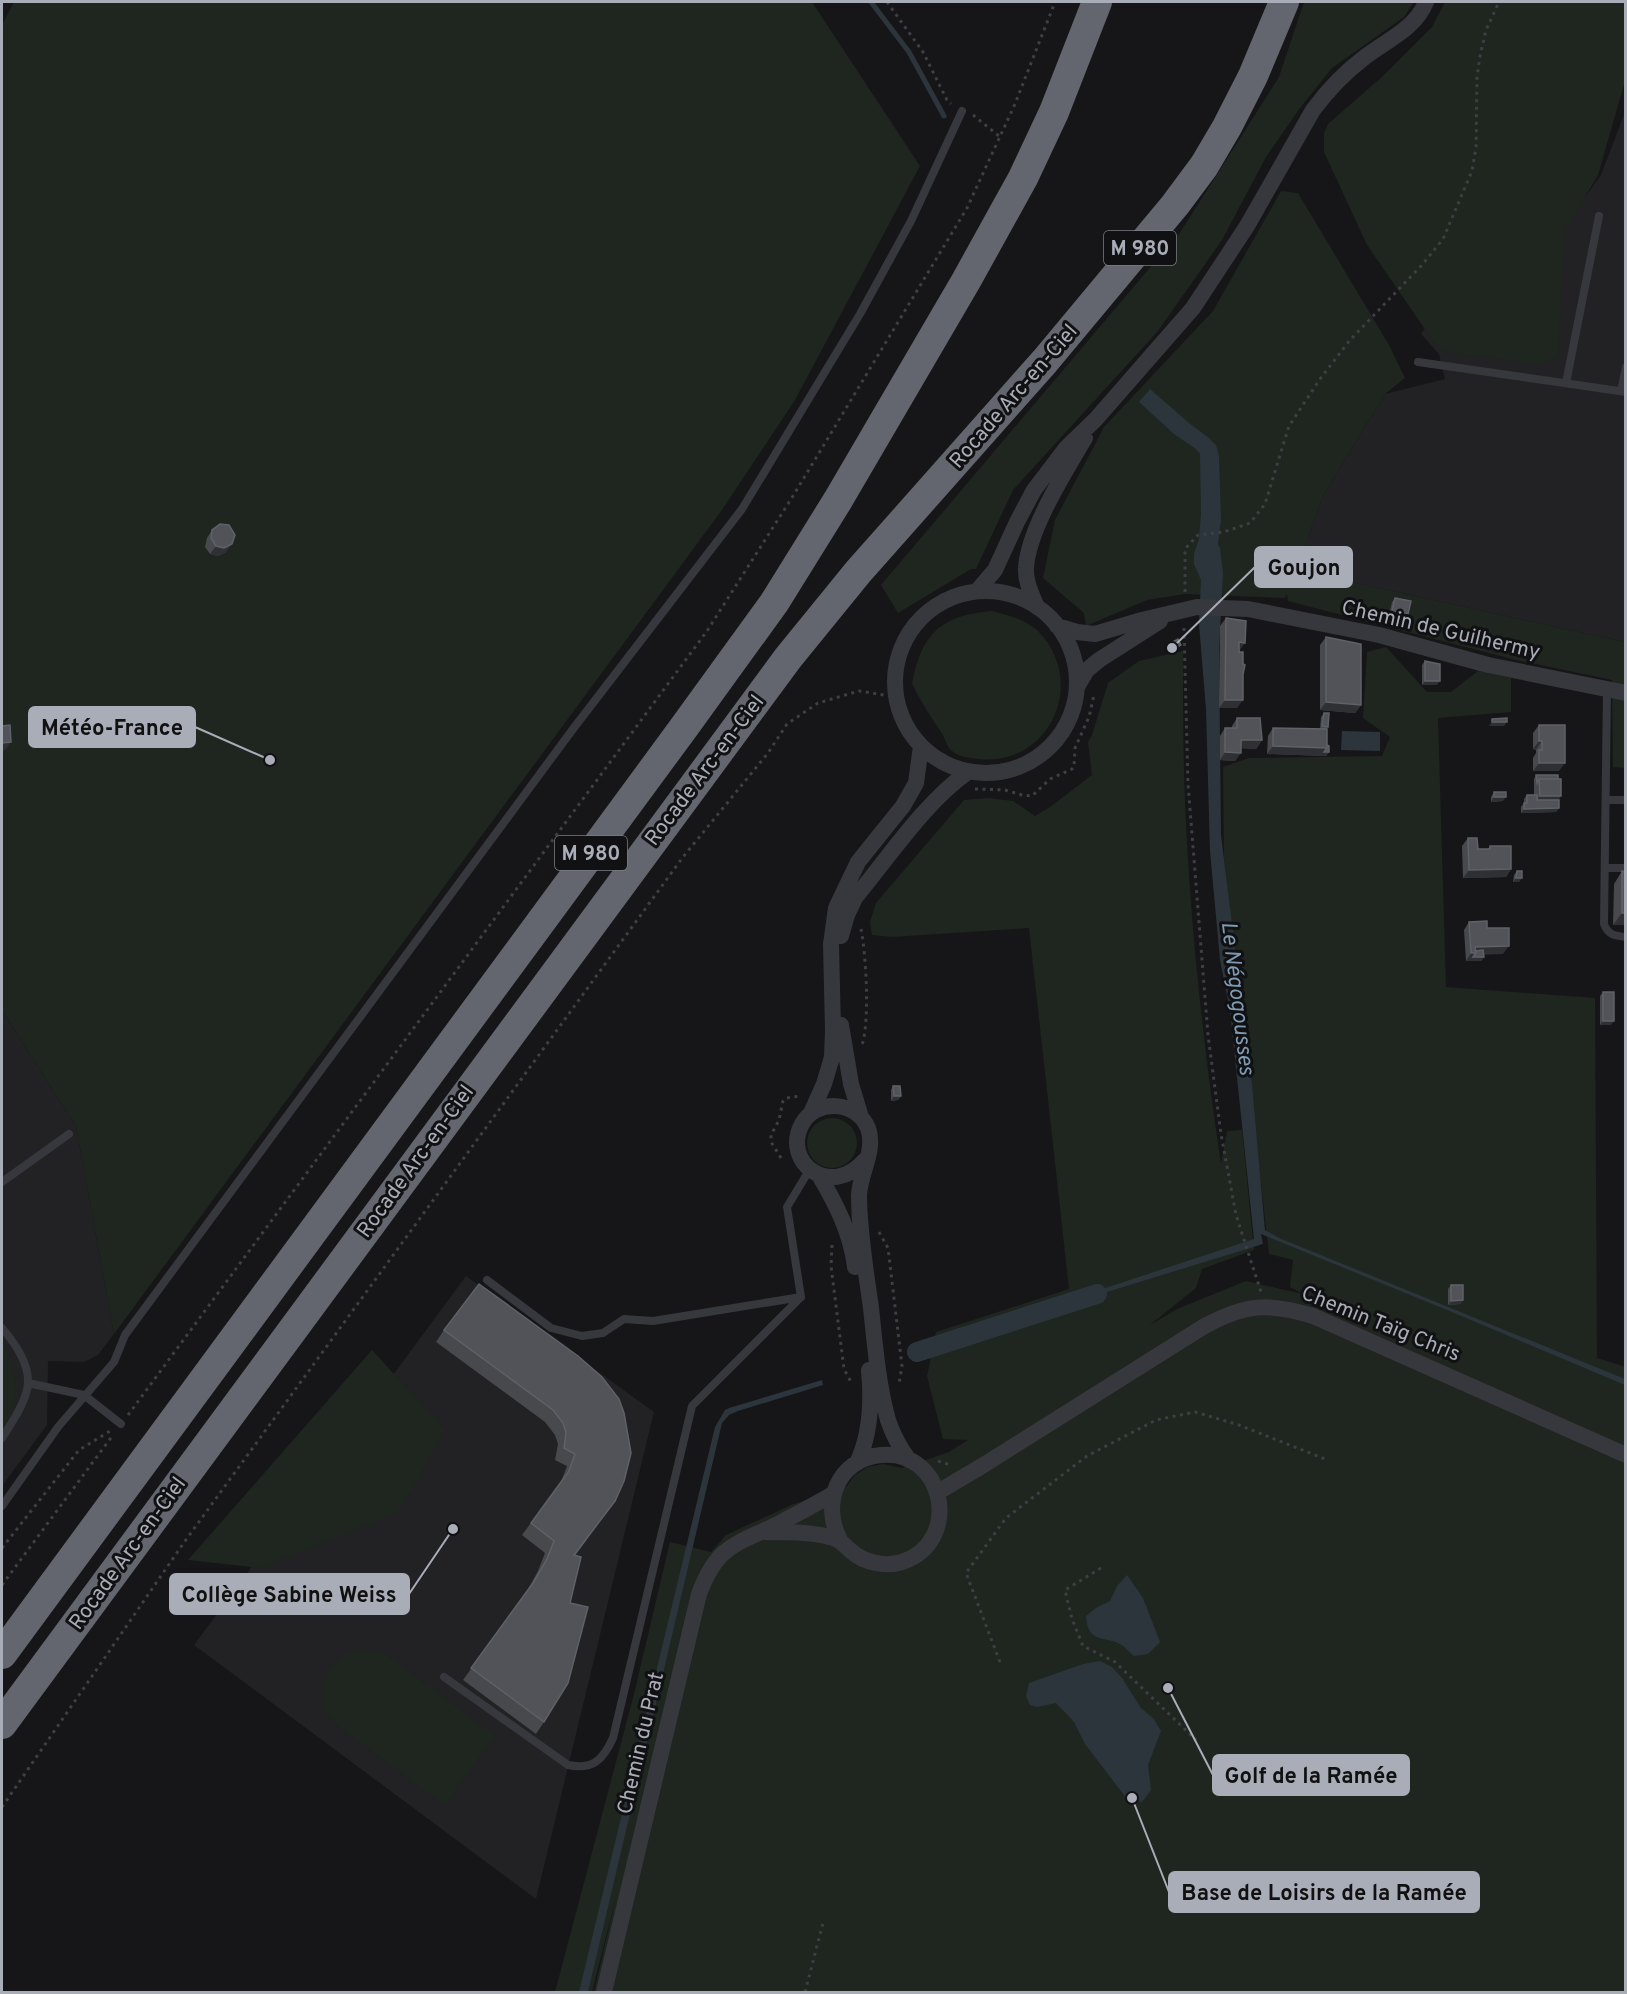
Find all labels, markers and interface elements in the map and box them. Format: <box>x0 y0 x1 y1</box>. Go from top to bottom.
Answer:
road number: M 980 <box>1104 231 1176 265</box>
street label: Rocade Arc-en-Ciel <box>944 319 1084 475</box>
callout: Goujon <box>1255 547 1352 587</box>
text: Goujon <box>1267 556 1341 583</box>
street label: Chemin de Guilhermy <box>1339 594 1543 666</box>
street label: Rocade Arc-en-Ciel <box>639 690 771 852</box>
callout: Météo-France <box>29 707 195 747</box>
text: Météo-France <box>41 716 183 743</box>
road number: M 980 <box>555 836 627 870</box>
water label: Le Négogousses <box>1214 920 1259 1078</box>
street label: Rocade Arc-en-Ciel <box>352 1080 481 1244</box>
street label: Chemin Taïg Chris <box>1297 1280 1464 1369</box>
street label: Rocade Arc-en-Ciel <box>64 1472 193 1636</box>
callout: Collège Sabine Weiss <box>170 1574 409 1614</box>
text: Collège Sabine Weiss <box>181 1583 397 1610</box>
street label: Chemin du Prat <box>612 1669 671 1817</box>
callout: Golf de la Ramée <box>1213 1755 1409 1795</box>
text: Golf de la Ramée <box>1225 1764 1397 1791</box>
callout: Base de Loisirs de la Ramée <box>1169 1872 1479 1912</box>
text: Base de Loisirs de la Ramée <box>1181 1881 1467 1908</box>

